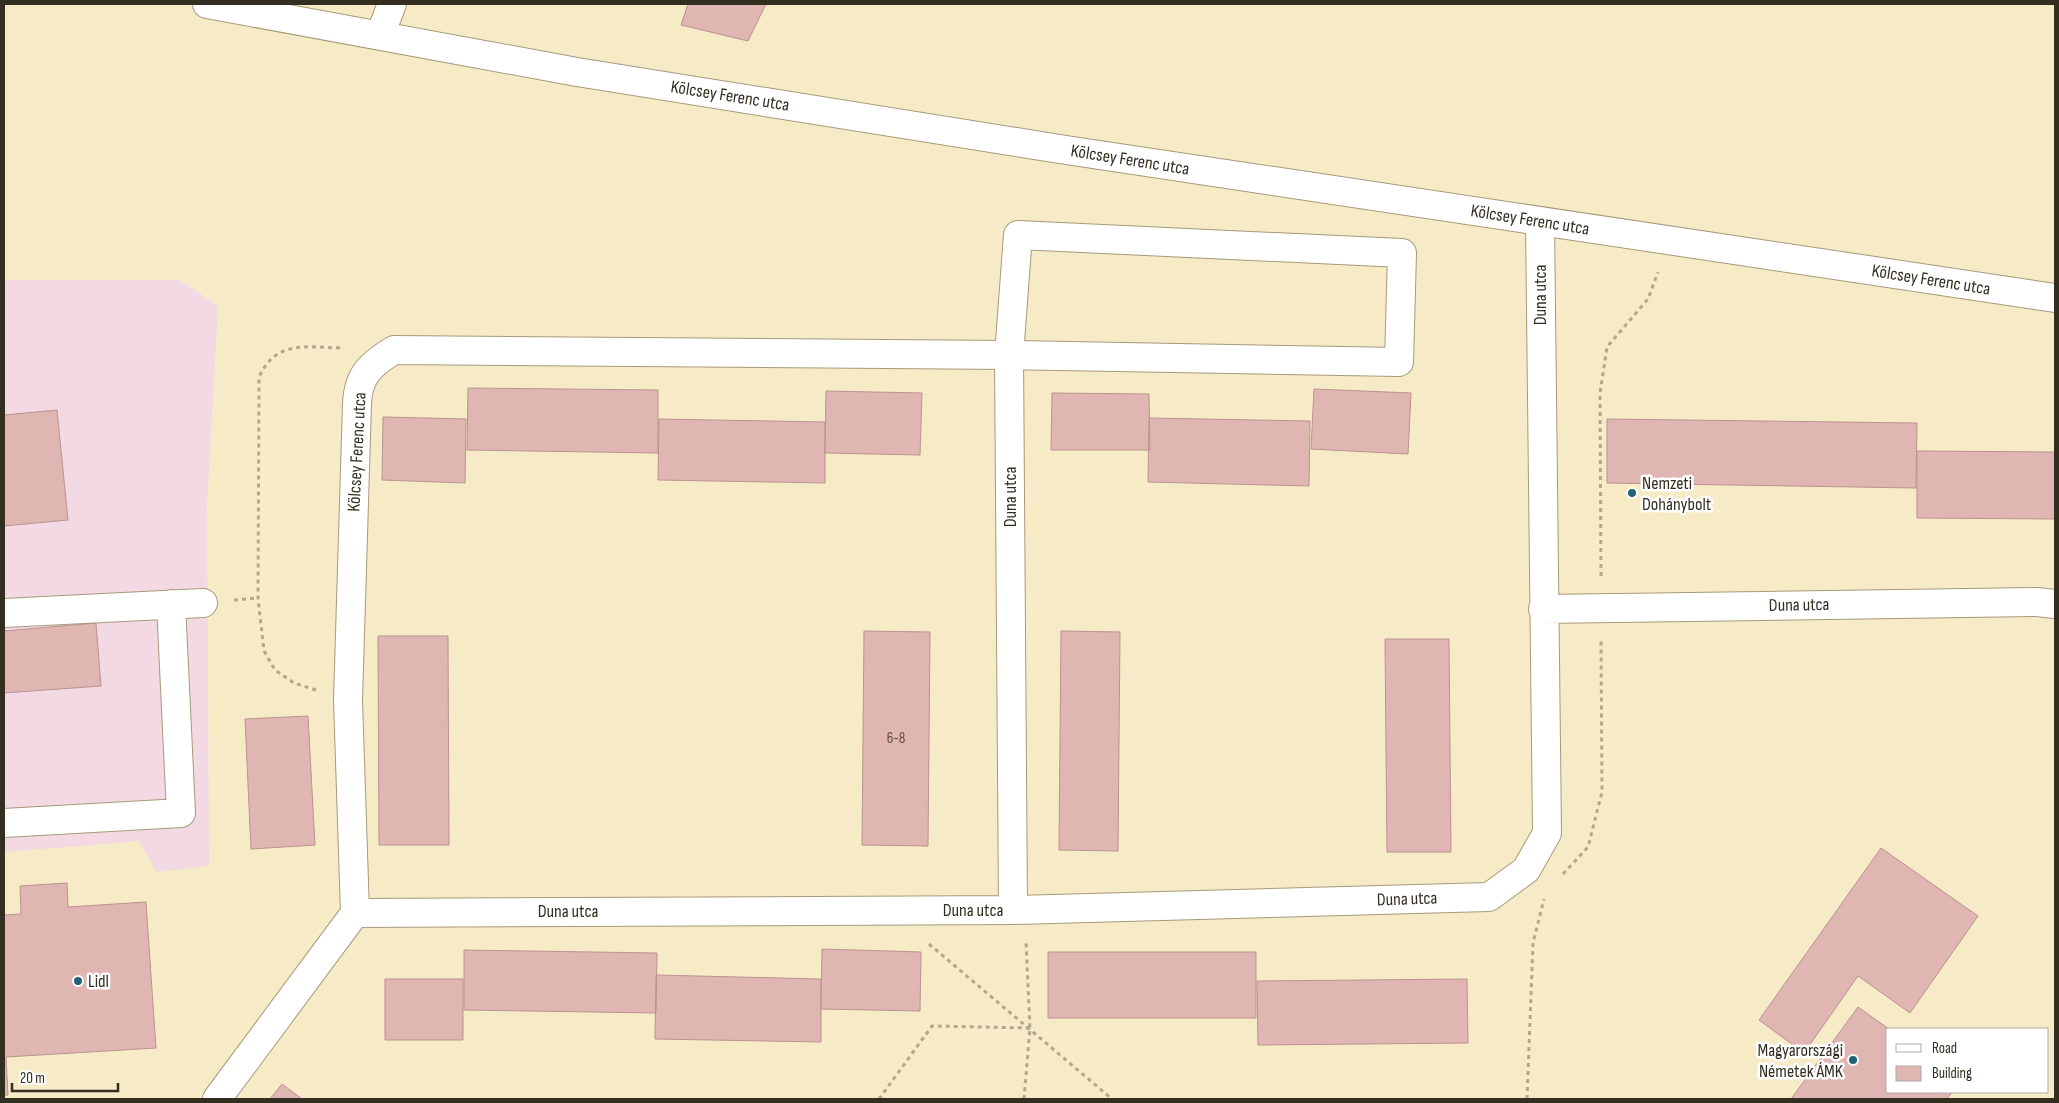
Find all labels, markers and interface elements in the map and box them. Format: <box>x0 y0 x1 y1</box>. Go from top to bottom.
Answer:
street label: Kölcsey Ferenc utca <box>669 76 791 116</box>
street label: Kölcsey Ferenc utca <box>1069 140 1191 180</box>
street label: Kölcsey Ferenc utca <box>1469 200 1591 240</box>
street label: Kölcsey Ferenc utca <box>1870 260 1992 300</box>
street label: Duna utca <box>1530 265 1551 325</box>
street label: Kölcsey Ferenc utca <box>343 392 371 512</box>
street label: Duna utca <box>1000 467 1021 527</box>
place label: Nemzeti Dohánybolt <box>1642 473 1712 515</box>
marker: Nemzeti Dohánybolt <box>1626 487 1638 499</box>
street label: Duna utca <box>1768 594 1830 616</box>
house number: 6-8 <box>887 729 905 748</box>
street label: Duna utca <box>1376 887 1438 911</box>
street label: Duna utca <box>943 900 1003 921</box>
street label: Duna utca <box>538 901 598 922</box>
place label: Lidl <box>88 971 109 992</box>
marker: Lidl <box>72 975 84 987</box>
legend <box>1886 1028 2049 1093</box>
text: Road <box>1932 1039 1957 1058</box>
place label: Magyarországi Németek ÁMK <box>1757 1040 1844 1082</box>
marker: Magyarországi Németek ÁMK <box>1847 1054 1859 1066</box>
scale bar <box>12 1060 119 1092</box>
text: Building <box>1932 1064 1972 1083</box>
text: 20 m <box>20 1069 45 1088</box>

